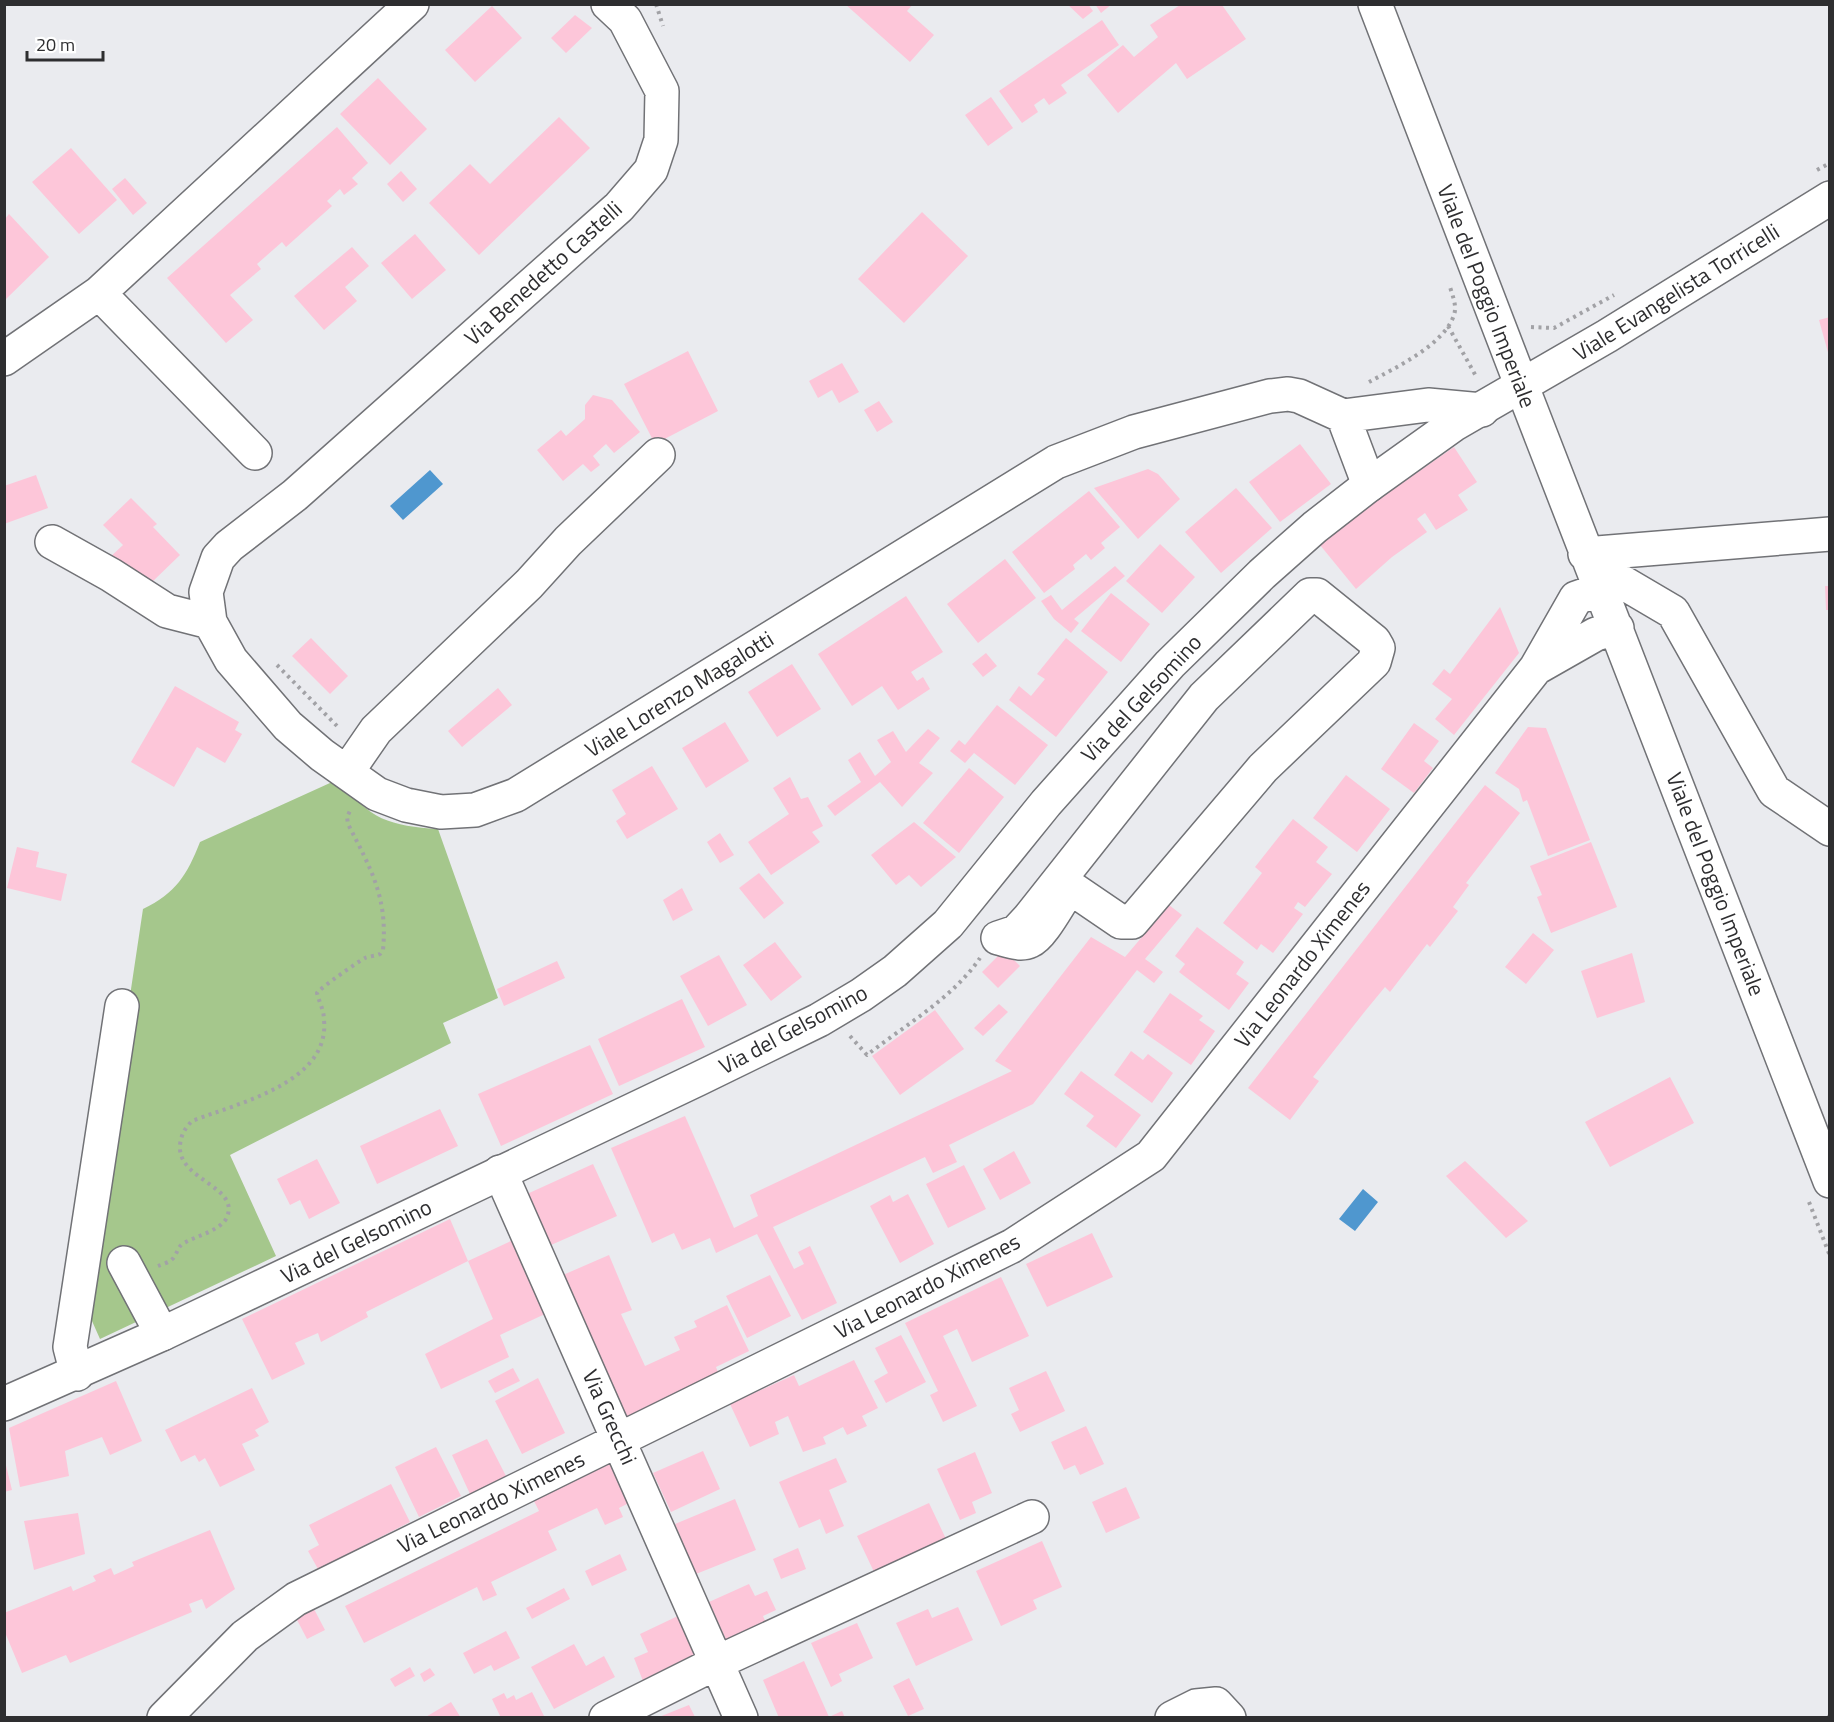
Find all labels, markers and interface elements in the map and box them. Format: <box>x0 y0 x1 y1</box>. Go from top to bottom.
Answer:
scale bar <box>27 24 104 62</box>
text: 20 m <box>36 31 75 58</box>
street label: Viale del Poggio Imperiale <box>1429 179 1545 413</box>
street label: Via Benedetto Castelli <box>456 193 630 353</box>
street label: Viale Evangelista Torricelli <box>1566 215 1786 369</box>
street label: Viale Lorenzo Magalotti <box>578 622 780 766</box>
street label: Via del Gelsomino <box>1073 626 1209 770</box>
street label: Viale del Poggio Imperiale <box>1658 767 1774 1001</box>
street label: Via Leonardo Ximenes <box>1226 873 1378 1055</box>
street label: Via del Gelsomino <box>712 975 874 1083</box>
street label: Via del Gelsomino <box>275 1190 437 1292</box>
street label: Via Leonardo Ximenes <box>828 1224 1026 1348</box>
street label: Via Grecchi <box>574 1364 646 1470</box>
street label: Via Leonardo Ximenes <box>392 1442 590 1562</box>

